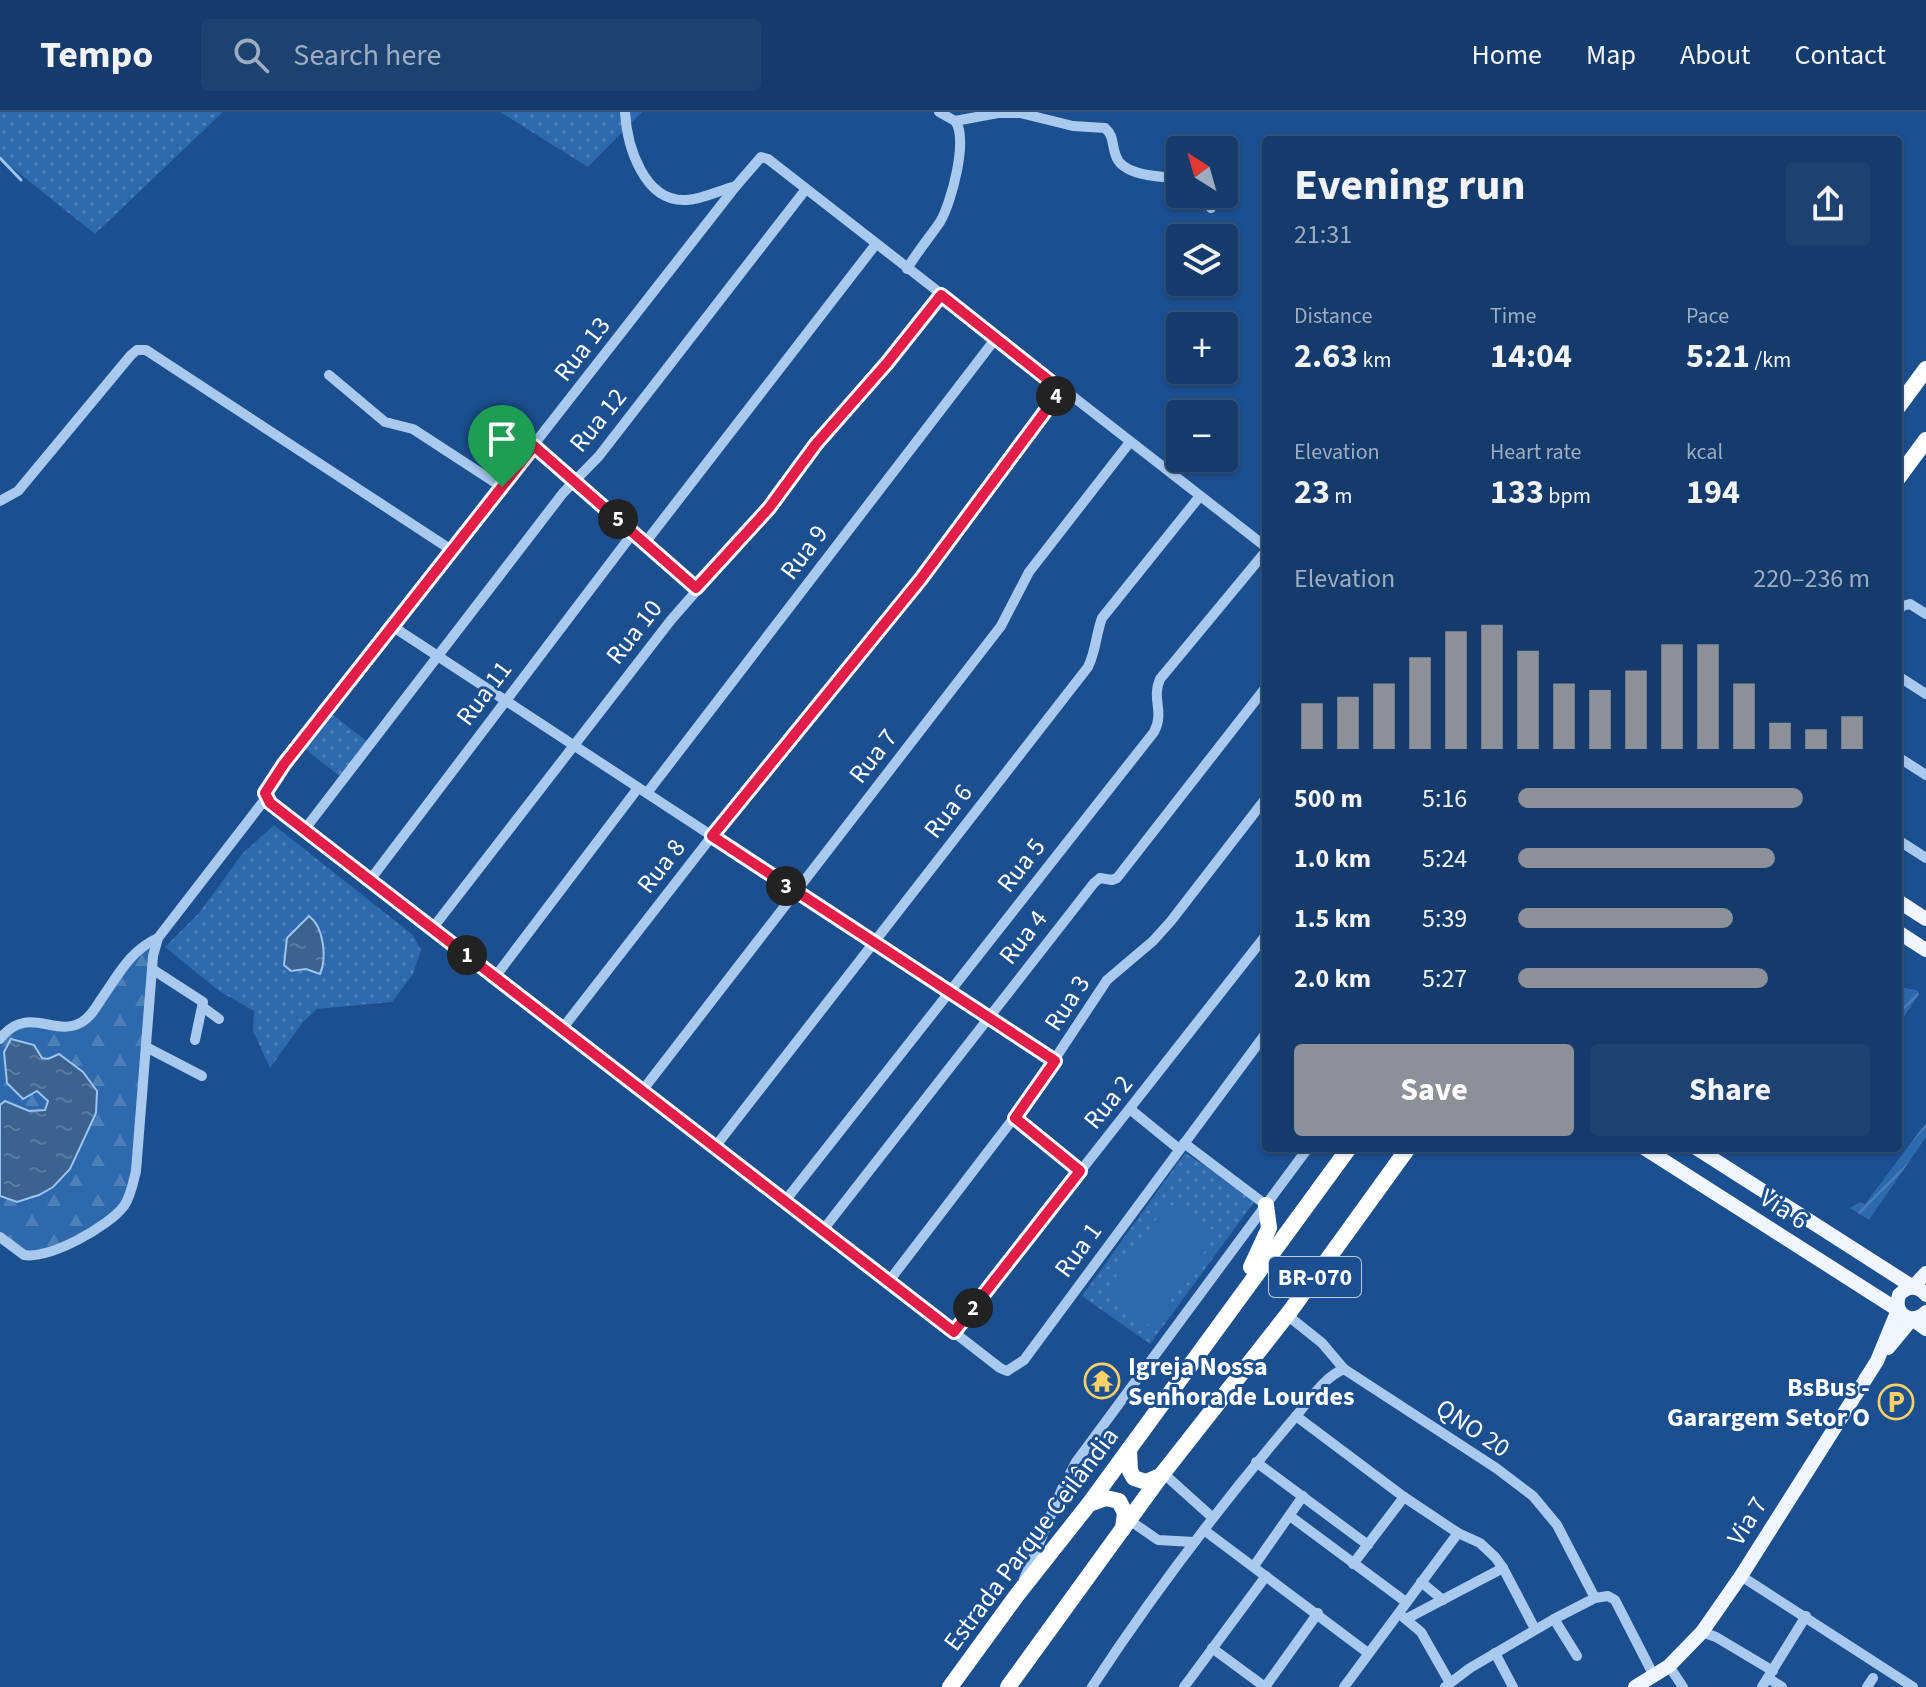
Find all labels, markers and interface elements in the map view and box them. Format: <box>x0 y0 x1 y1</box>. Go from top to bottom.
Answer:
search box <box>201 19 761 91</box>
text: Tempo <box>40 28 153 82</box>
icon: search <box>229 33 273 77</box>
text: Search here <box>293 34 441 77</box>
text: Home <box>1471 35 1542 75</box>
text: Map <box>1586 35 1636 75</box>
text: About <box>1680 35 1751 75</box>
text: Contact <box>1795 35 1886 75</box>
north arrow <box>1166 136 1238 208</box>
map controls <box>1166 136 1238 472</box>
text: Evening run <box>1294 154 1526 217</box>
button: share <box>1786 162 1870 246</box>
text: 21:31 <box>1294 216 1352 253</box>
button: layers <box>1166 224 1238 296</box>
text: Distance <box>1294 300 1372 332</box>
text: Time <box>1490 300 1536 332</box>
text: Pace <box>1686 300 1729 332</box>
street label: Rua 13 <box>545 309 619 389</box>
button: + <box>1166 312 1238 384</box>
text: 2.63 <box>1294 332 1358 381</box>
text: 14:04 <box>1490 332 1572 381</box>
text: 5:21 <box>1686 332 1750 381</box>
text: km <box>1358 344 1392 376</box>
text: /km <box>1750 344 1791 376</box>
pin: 4 <box>1036 376 1076 416</box>
street label: Rua 12 <box>561 380 635 460</box>
text: 4 <box>1050 380 1062 412</box>
button: − <box>1166 400 1238 472</box>
pin <box>468 405 536 487</box>
icon: arrive <box>480 417 524 461</box>
text: Elevation <box>1294 436 1380 468</box>
text: Heart rate <box>1490 436 1581 468</box>
text: kcal <box>1686 436 1723 468</box>
text: 23 <box>1294 468 1330 517</box>
text: 133 <box>1490 468 1544 517</box>
text: 194 <box>1686 468 1740 517</box>
text: m <box>1330 480 1353 512</box>
text: bpm <box>1544 480 1591 512</box>
pin: 5 <box>598 499 638 539</box>
text: 5 <box>612 503 624 535</box>
street label: Rua 9 <box>771 517 837 587</box>
text: Elevation <box>1294 560 1395 597</box>
text: 220–236 m <box>1753 560 1870 597</box>
street label: Rua 10 <box>597 592 671 672</box>
street label: Rua 11 <box>447 653 521 733</box>
street label: Rua 7 <box>840 721 906 791</box>
street label: Rua 6 <box>915 776 981 846</box>
text: 500 m <box>1294 780 1363 817</box>
text: 5:16 <box>1422 780 1467 817</box>
street label: Rua 5 <box>988 830 1054 900</box>
street label: Rua 8 <box>628 831 694 901</box>
text: 1.0 km <box>1294 840 1371 877</box>
text: 5:24 <box>1422 840 1467 877</box>
pin: 3 <box>766 866 806 906</box>
text: 3 <box>780 870 792 902</box>
text: 1.5 km <box>1294 900 1371 937</box>
text: 5:39 <box>1422 900 1467 937</box>
street label: Rua 4 <box>990 902 1056 972</box>
pin: 1 <box>447 935 487 975</box>
text: 1 <box>461 939 473 971</box>
text: 2.0 km <box>1294 960 1371 997</box>
text: 5:27 <box>1422 960 1467 997</box>
street label: Rua 3 <box>1035 968 1099 1038</box>
button: Save <box>1294 1044 1574 1136</box>
button: Share <box>1590 1044 1870 1136</box>
street label: Rua 2 <box>1075 1067 1141 1137</box>
street label: Via 6 <box>1753 1180 1815 1238</box>
street label: Rua 1 <box>1045 1215 1111 1285</box>
road number: BR-070 <box>1269 1257 1361 1297</box>
pin: 2 <box>953 1288 993 1328</box>
text: 2 <box>967 1292 979 1324</box>
place label: Igreja Nossa Senhora de Lourdes <box>1128 1348 1354 1415</box>
temple icon: Igreja Nossa Senhora de Lourdes <box>1083 1362 1121 1400</box>
place label: BsBus - Garargem Setor O <box>1667 1369 1870 1436</box>
parking icon: BsBus - Garargem Setor O <box>1877 1383 1915 1421</box>
street label: QNO 20 <box>1428 1390 1518 1466</box>
street label: Estrada Parque Ceilândia <box>935 1420 1127 1658</box>
street label: Via 7 <box>1718 1490 1776 1552</box>

